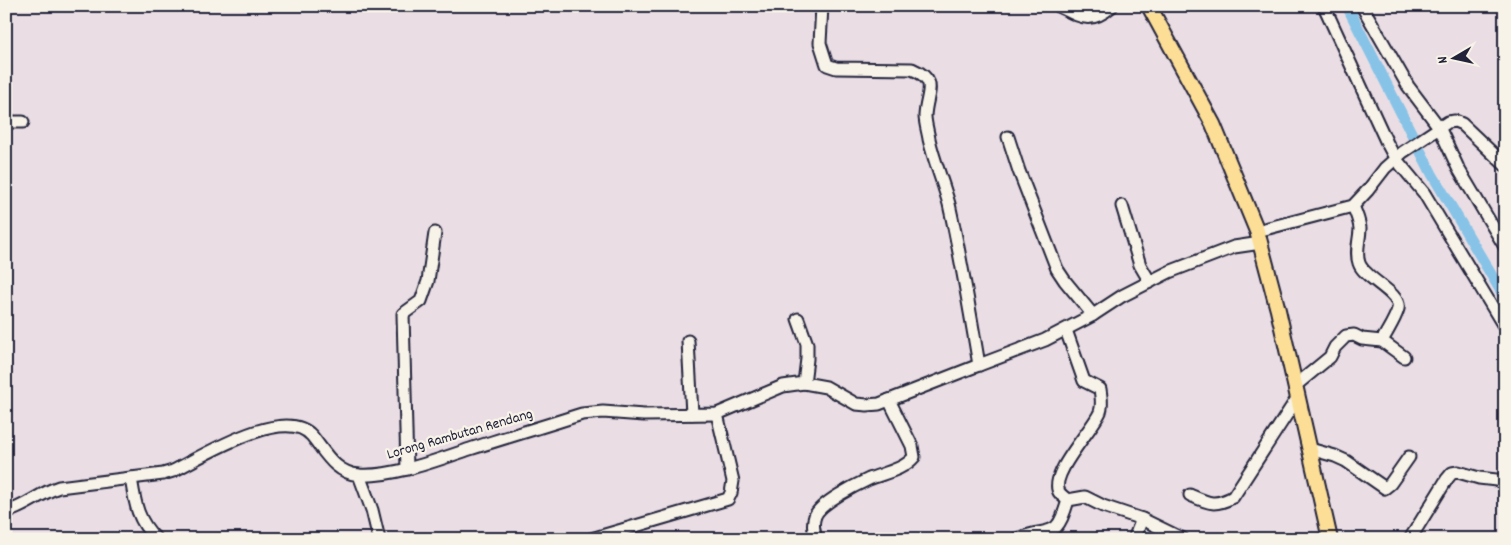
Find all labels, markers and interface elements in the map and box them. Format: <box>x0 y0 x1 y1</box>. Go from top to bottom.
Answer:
north arrow <box>1428 32 1478 82</box>
text: N <box>1433 55 1454 65</box>
street label: Lorong Rambutan Rendang <box>384 404 536 466</box>

